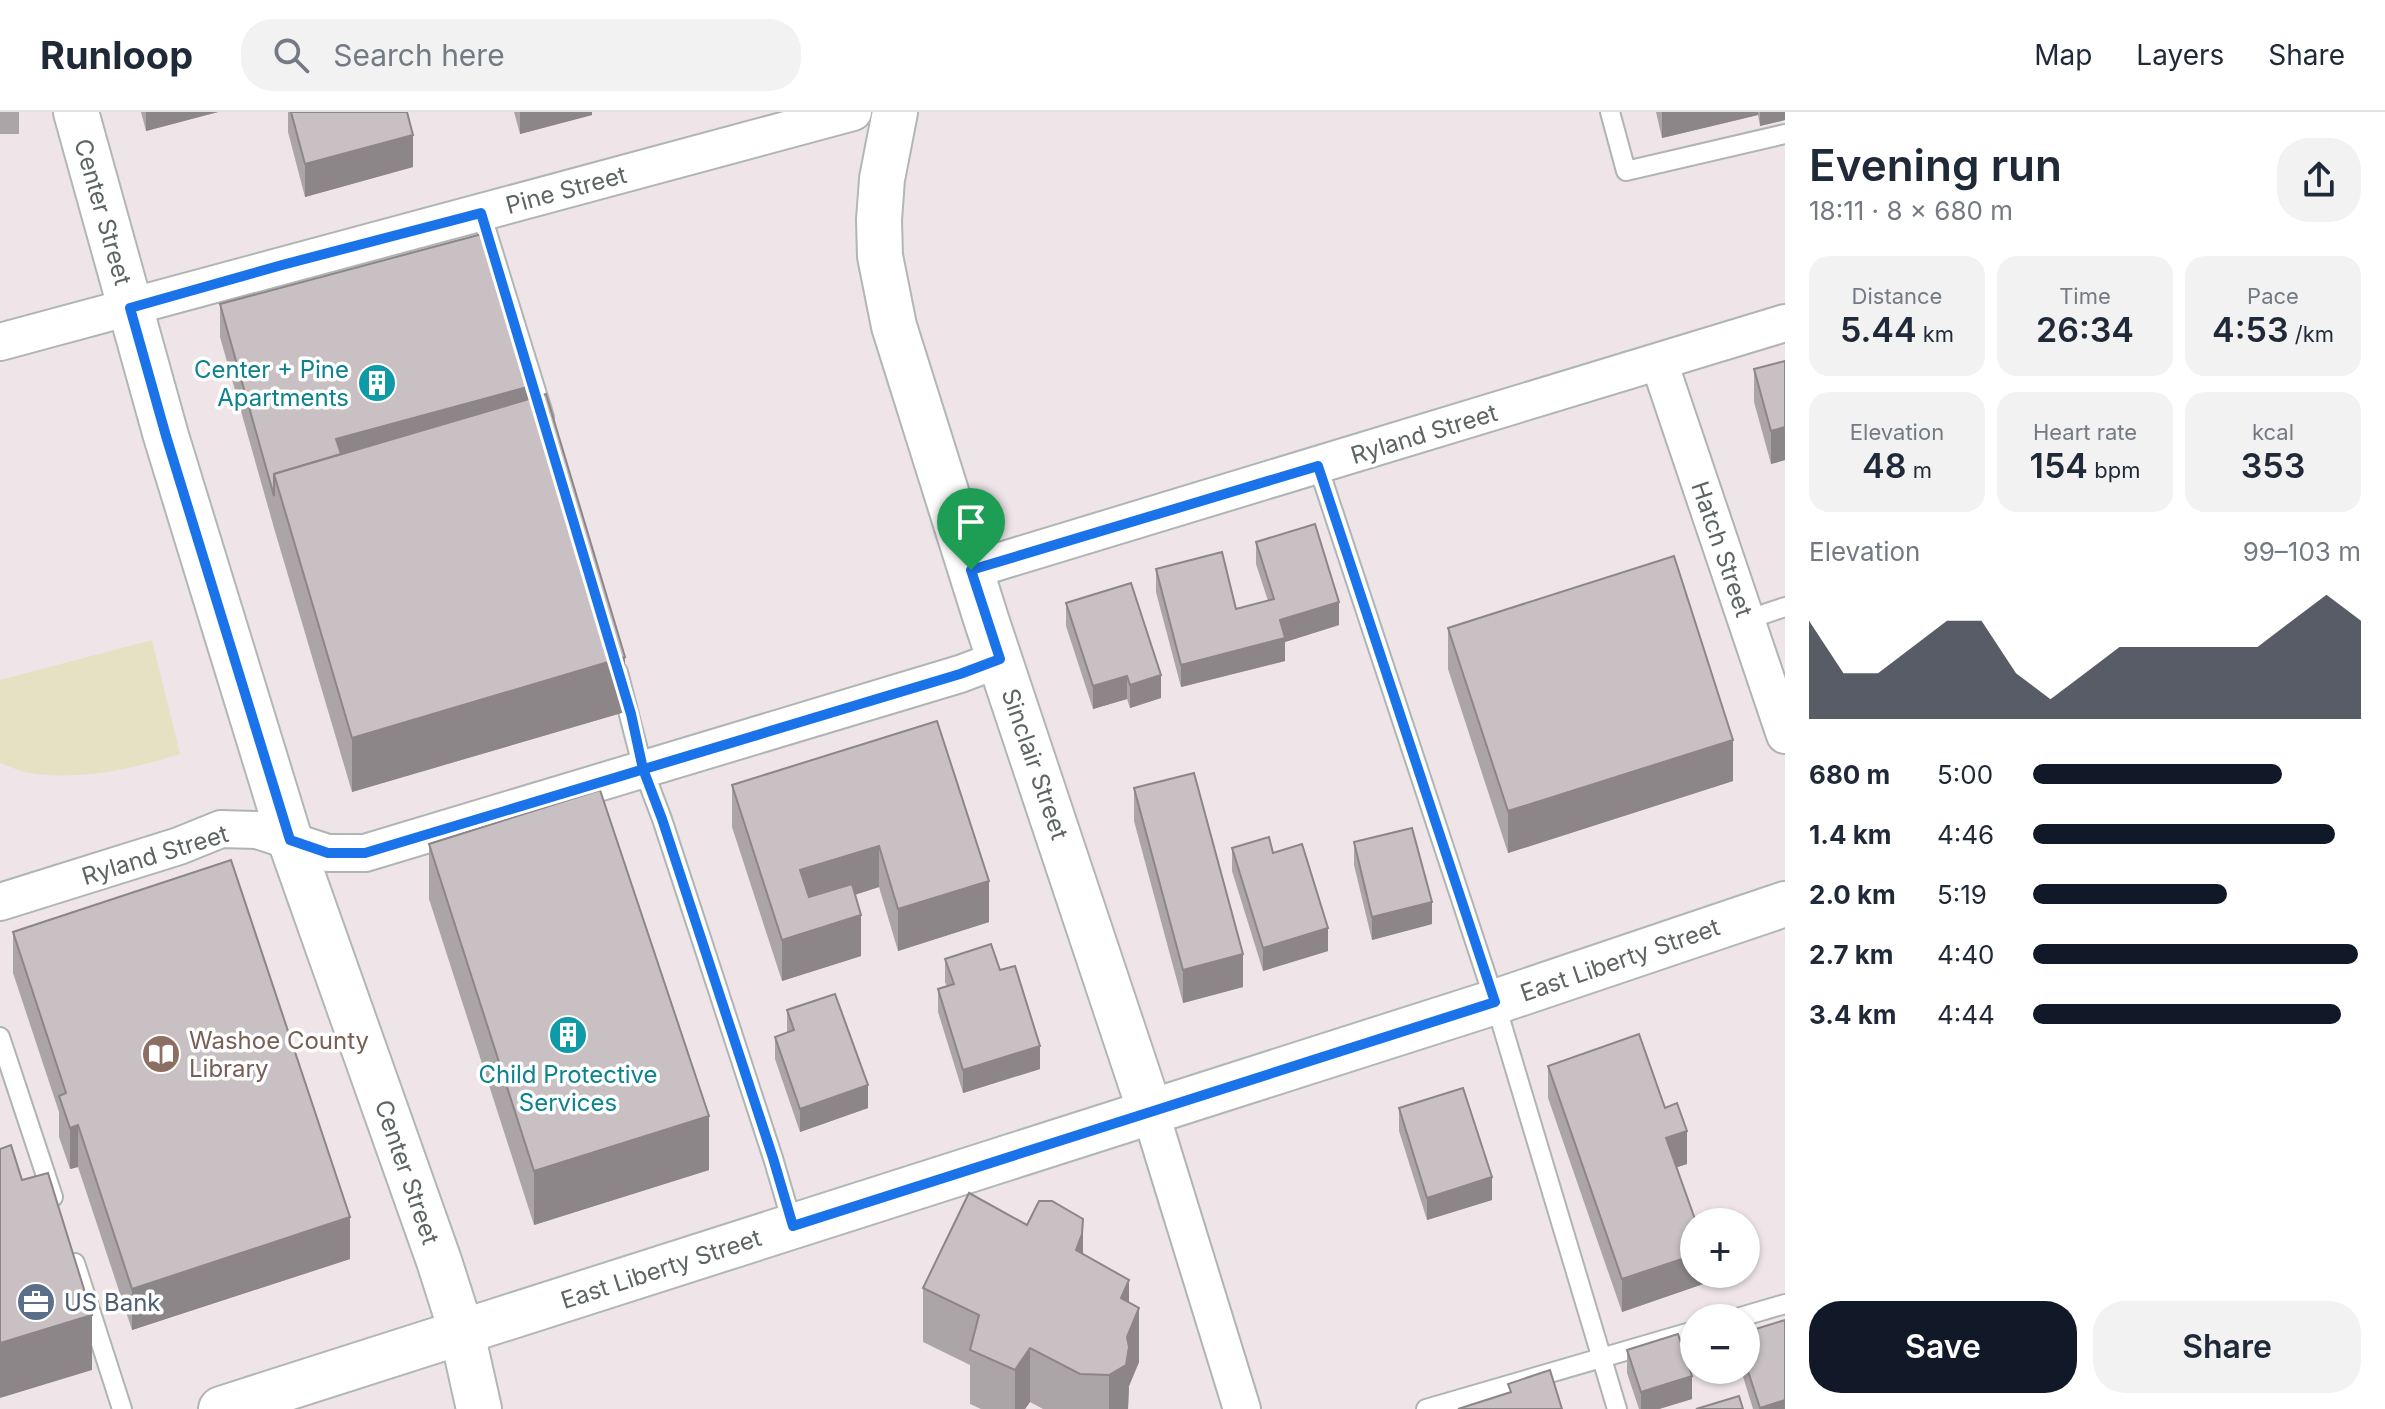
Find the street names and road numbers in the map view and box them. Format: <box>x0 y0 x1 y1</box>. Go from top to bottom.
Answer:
street label: Center Street <box>68 136 138 289</box>
street label: Pine Street <box>502 160 630 220</box>
street label: Ryland Street <box>1347 398 1501 470</box>
street label: Hatch Street <box>1685 477 1759 621</box>
street label: Sinclair Street <box>996 685 1074 843</box>
street label: Ryland Street <box>78 819 232 891</box>
street label: East Liberty Street <box>1517 912 1724 1008</box>
street label: Center Street <box>369 1096 445 1248</box>
street label: East Liberty Street <box>557 1223 765 1315</box>

